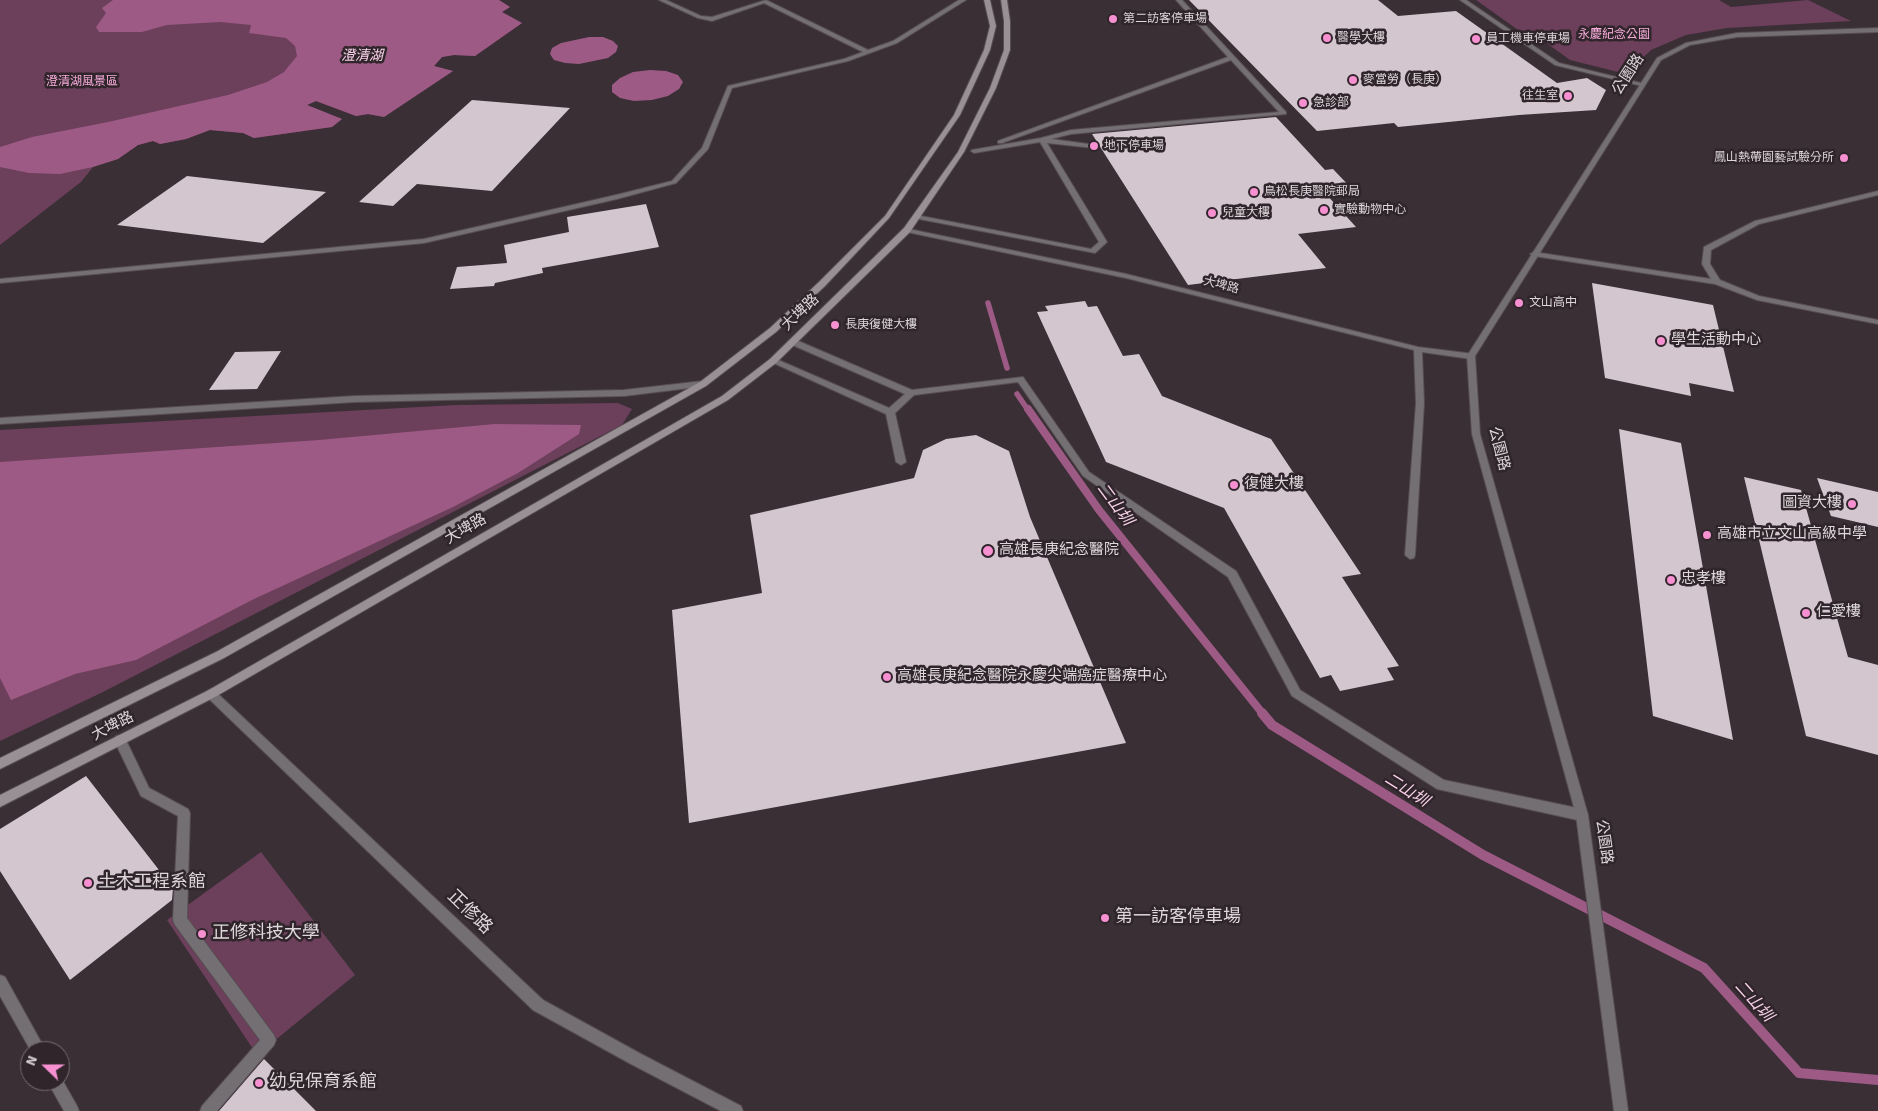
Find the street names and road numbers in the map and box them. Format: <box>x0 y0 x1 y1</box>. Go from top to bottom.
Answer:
street label: 公園路 <box>1609 51 1649 99</box>
street label: 大埤路 <box>1202 275 1240 297</box>
street label: 大埤路 <box>779 291 823 335</box>
street label: 公園路 <box>1484 425 1512 473</box>
street label: 大埤路 <box>442 511 490 549</box>
street label: 大埤路 <box>89 709 137 745</box>
street label: 公園路 <box>1591 818 1615 866</box>
street label: 正修路 <box>442 886 496 940</box>

